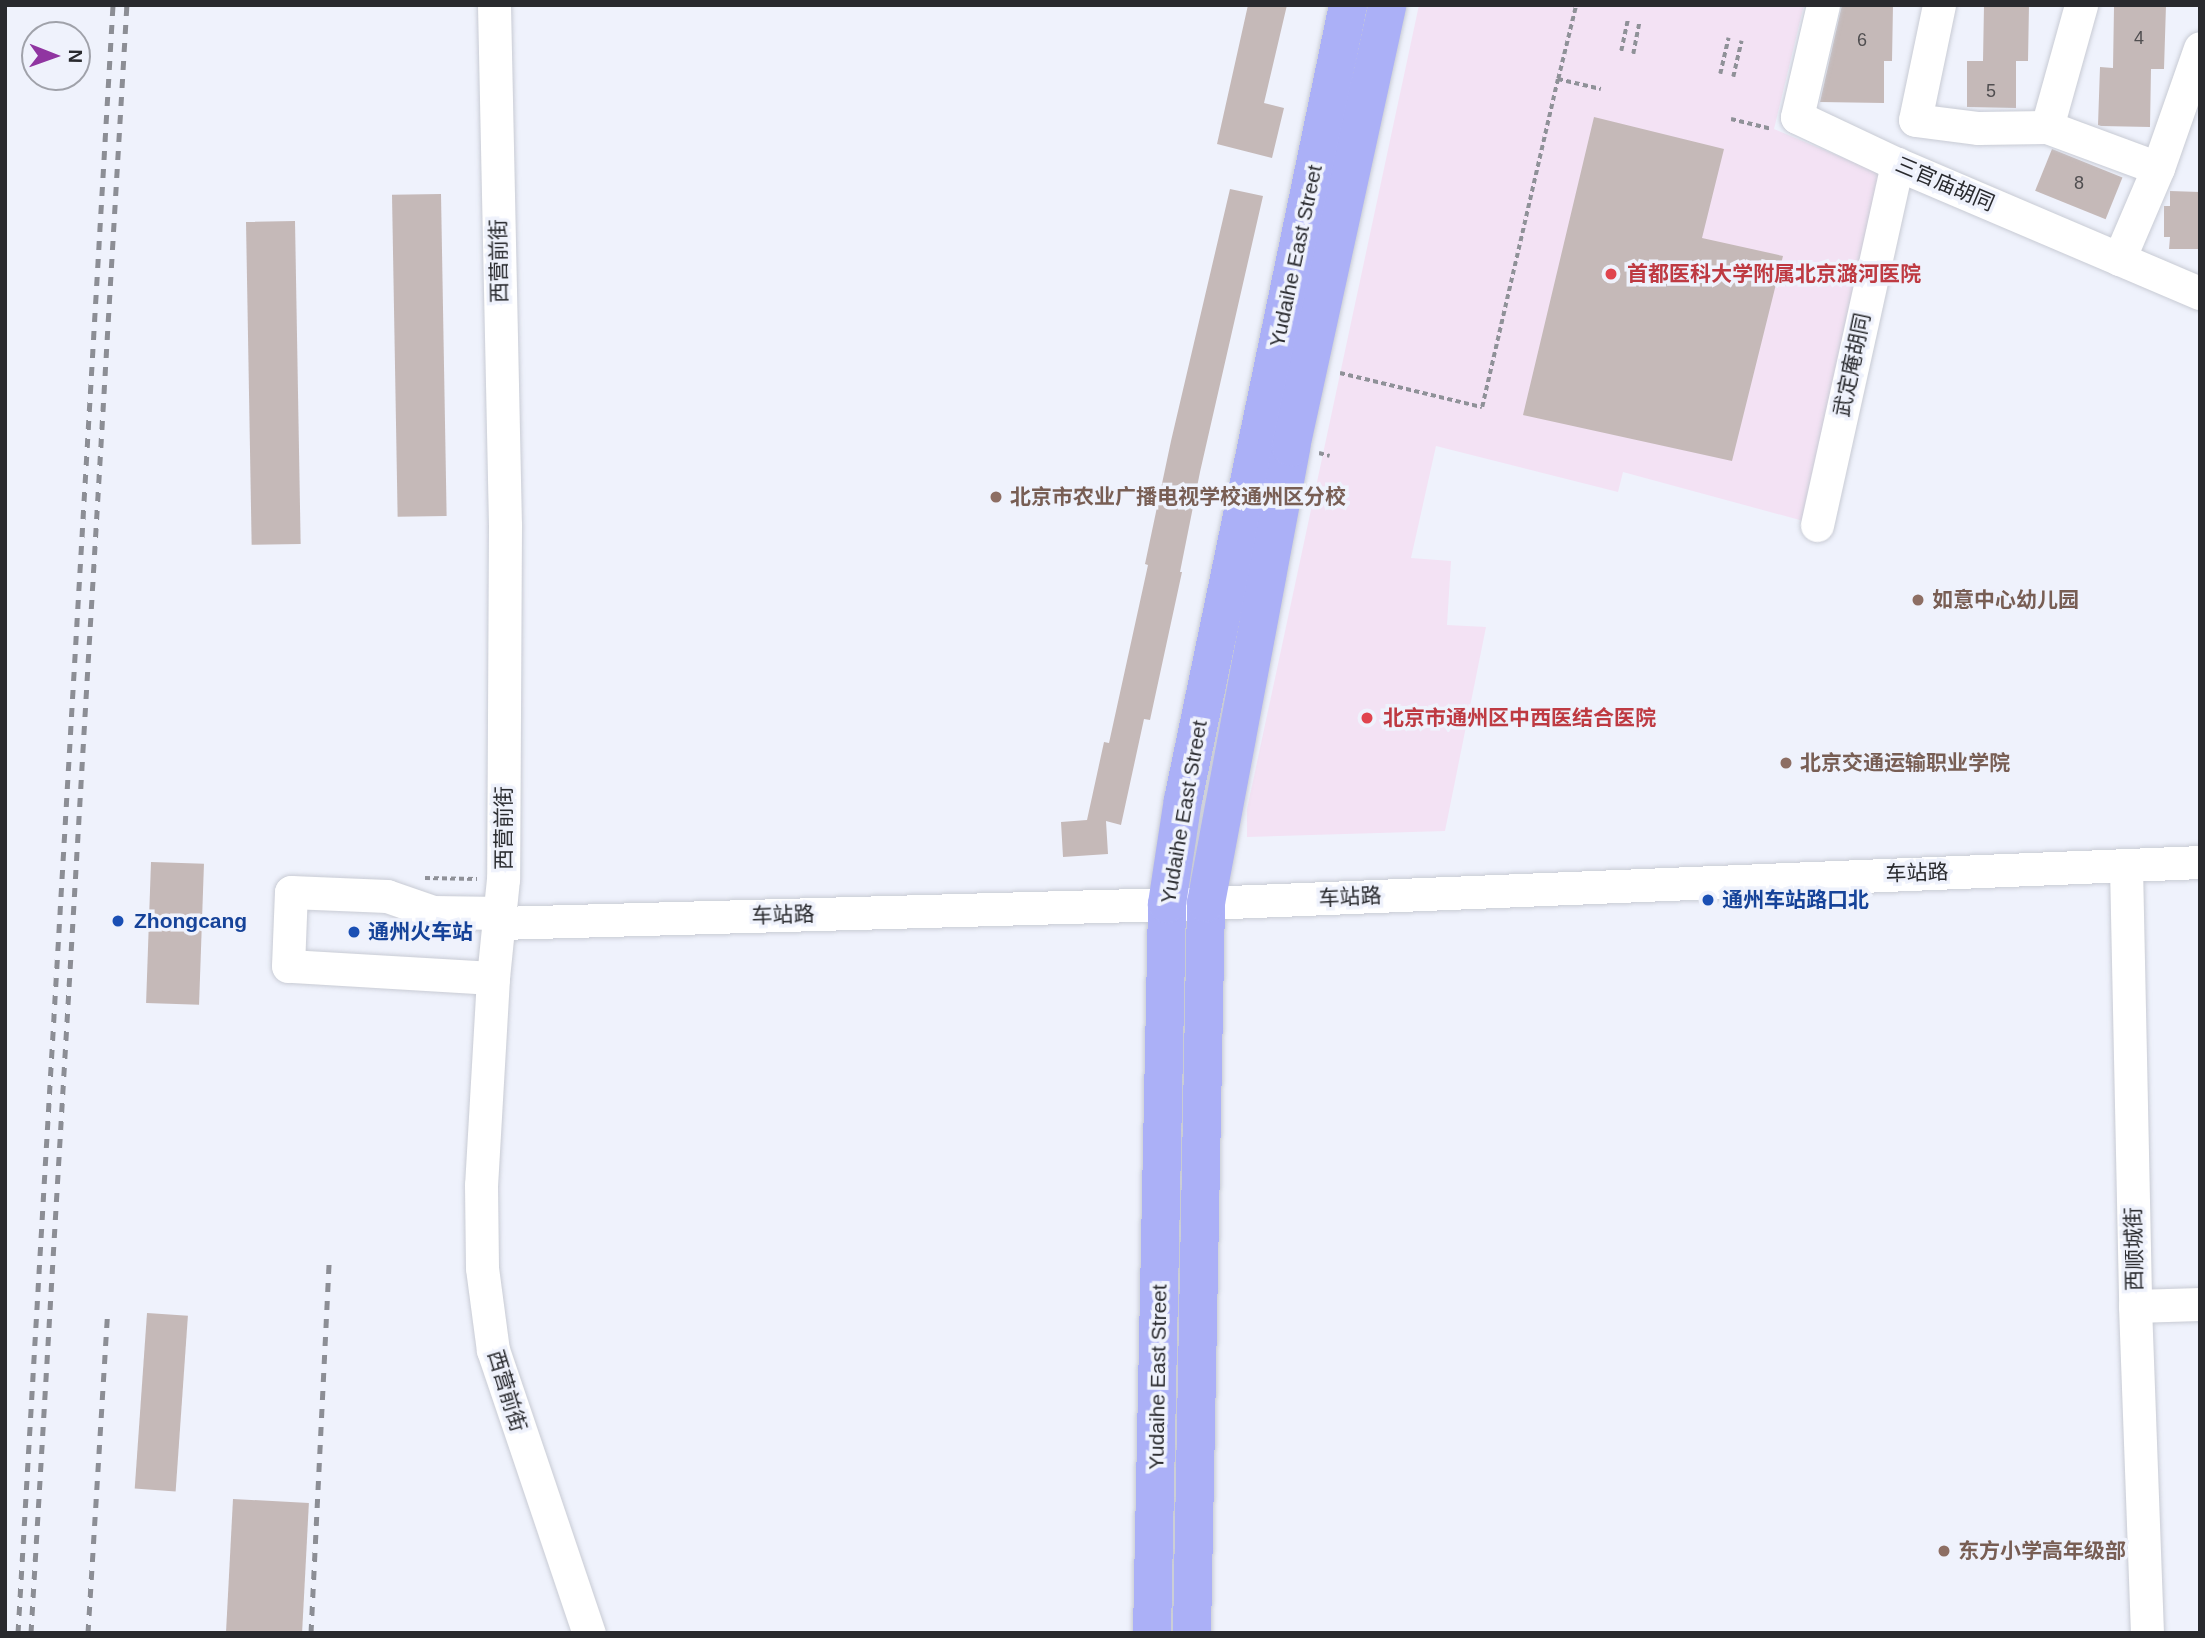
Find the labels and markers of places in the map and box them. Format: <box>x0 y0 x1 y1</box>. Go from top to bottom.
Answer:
place label: 首都医科大学附属北京潞河医院 <box>1627 261 1921 287</box>
marker: 首都医科大学附属北京潞河医院 <box>1601 264 1621 284</box>
place label: 北京市农业广播电视学校通州区分校 <box>1010 484 1346 510</box>
marker: 北京市农业广播电视学校通州区分校 <box>988 489 1004 505</box>
place label: 如意中心幼儿园 <box>1932 587 2079 613</box>
marker: 如意中心幼儿园 <box>1910 592 1926 608</box>
place label: 北京市通州区中西医结合医院 <box>1383 705 1656 731</box>
marker: 北京市通州区中西医结合医院 <box>1357 708 1377 728</box>
place label: 北京交通运输职业学院 <box>1800 750 2010 776</box>
marker: 北京交通运输职业学院 <box>1778 755 1794 771</box>
place label: 通州车站路口北 <box>1722 887 1869 913</box>
marker: 通州车站路口北 <box>1700 892 1716 908</box>
place label: Zhongcang <box>134 908 247 934</box>
marker: Zhongcang <box>108 911 128 931</box>
place label: 通州火车站 <box>368 919 473 945</box>
marker: 通州火车站 <box>346 924 362 940</box>
place label: 东方小学高年级部 <box>1958 1538 2126 1564</box>
marker: 东方小学高年级部 <box>1936 1543 1952 1559</box>

